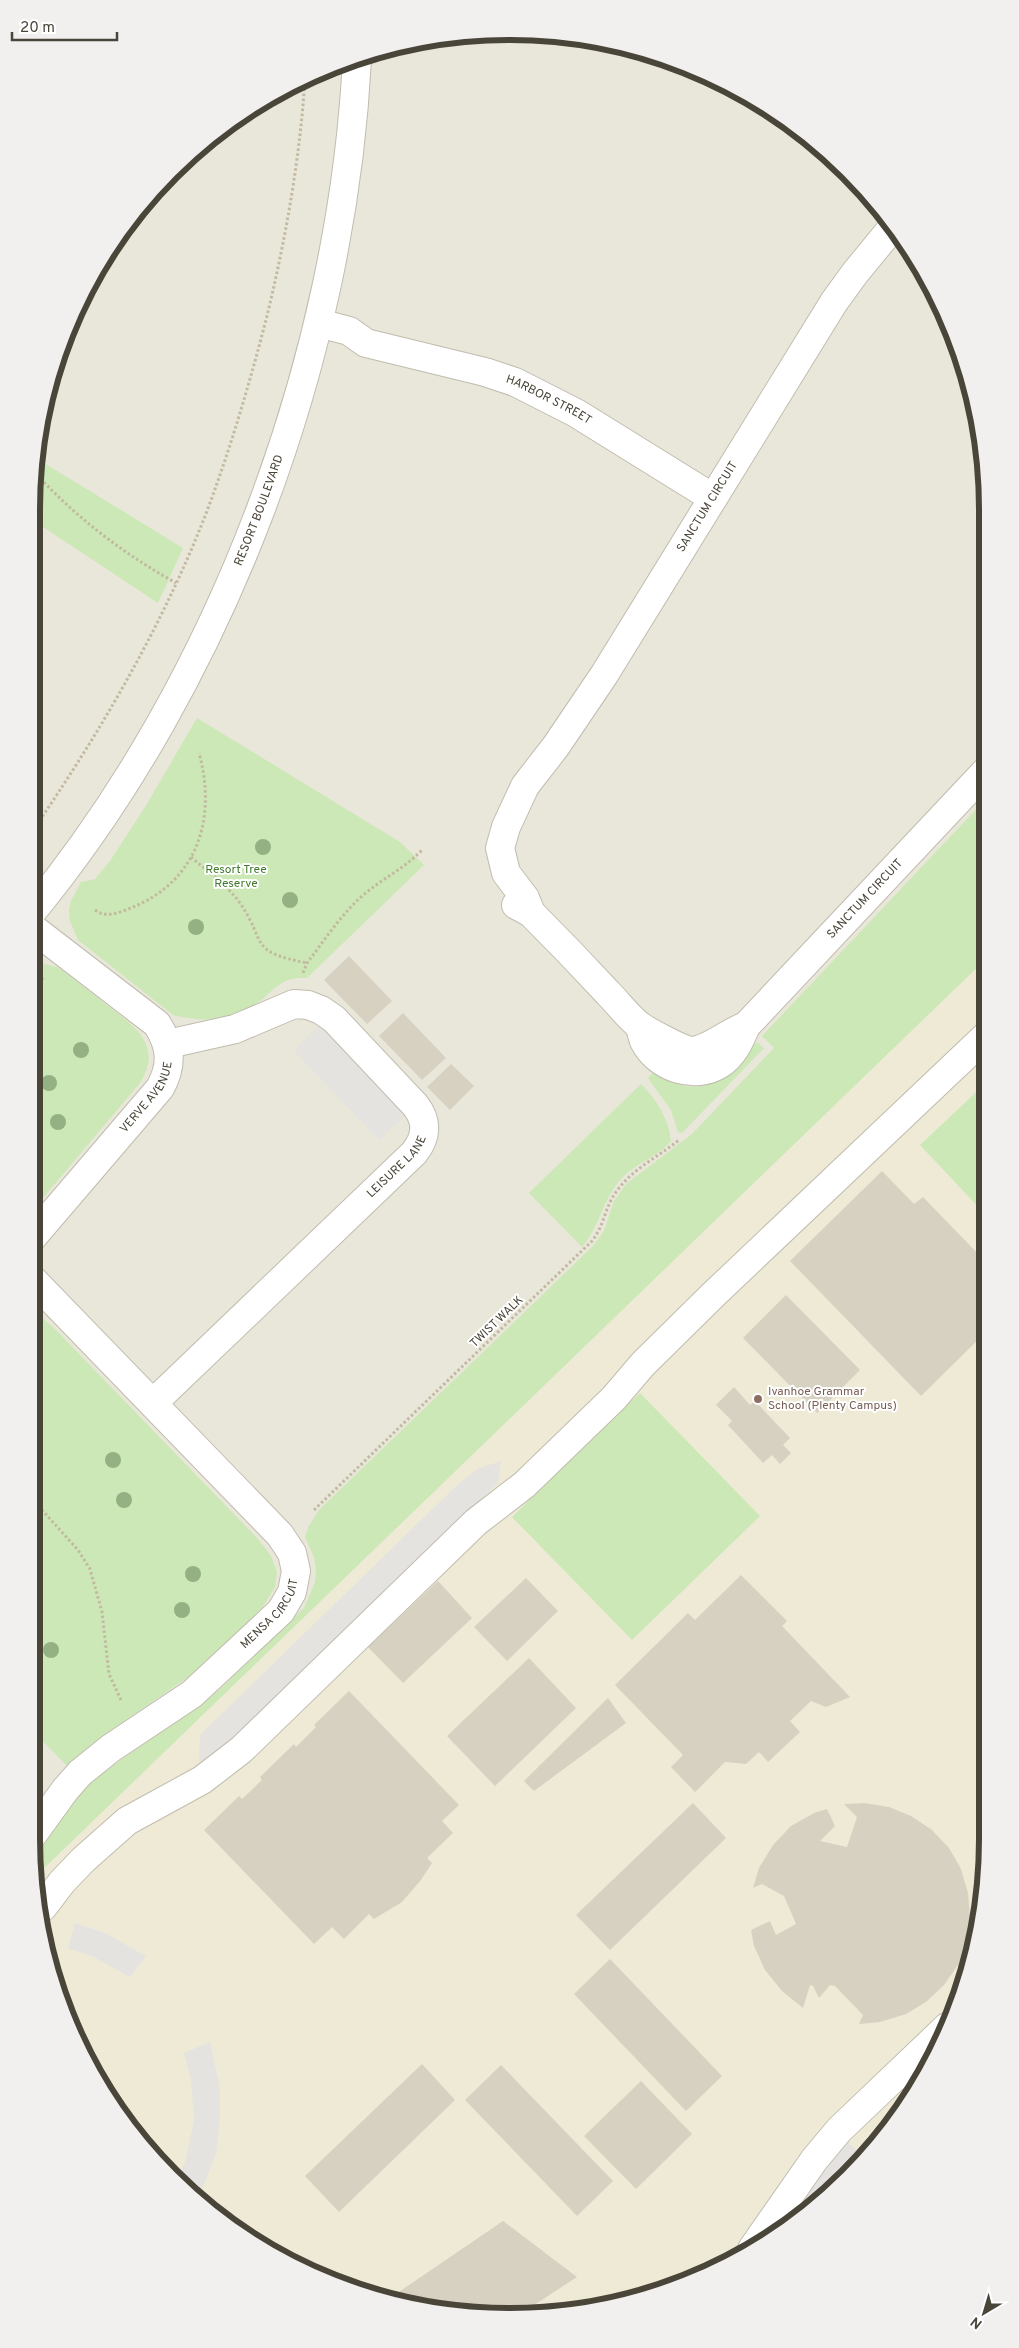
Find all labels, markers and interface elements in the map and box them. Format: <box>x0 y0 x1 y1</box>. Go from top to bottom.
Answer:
scale bar <box>12 10 118 42</box>
text: 20 m <box>20 19 55 38</box>
street label: HARBOR STREET <box>504 371 595 429</box>
street label: RESORT BOULEVARD <box>231 453 288 568</box>
street label: SANCTUM CIRCUIT <box>674 459 742 555</box>
street label: SANCTUM CIRCUIT <box>824 856 907 943</box>
park label: Resort Tree Reserve <box>205 862 267 892</box>
street label: VERVE AVENUE <box>117 1060 177 1137</box>
street label: LEISURE LANE <box>364 1133 431 1202</box>
street label: TWIST WALK <box>467 1292 527 1352</box>
place label: Ivanhoe Grammar School (Plenty Campus) <box>768 1384 897 1414</box>
marker: Ivanhoe Grammar School (Plenty Campus) <box>752 1393 764 1405</box>
street label: MENSA CIRCUIT <box>237 1577 302 1653</box>
north arrow <box>959 2288 1009 2338</box>
text: N <box>968 2312 986 2332</box>

